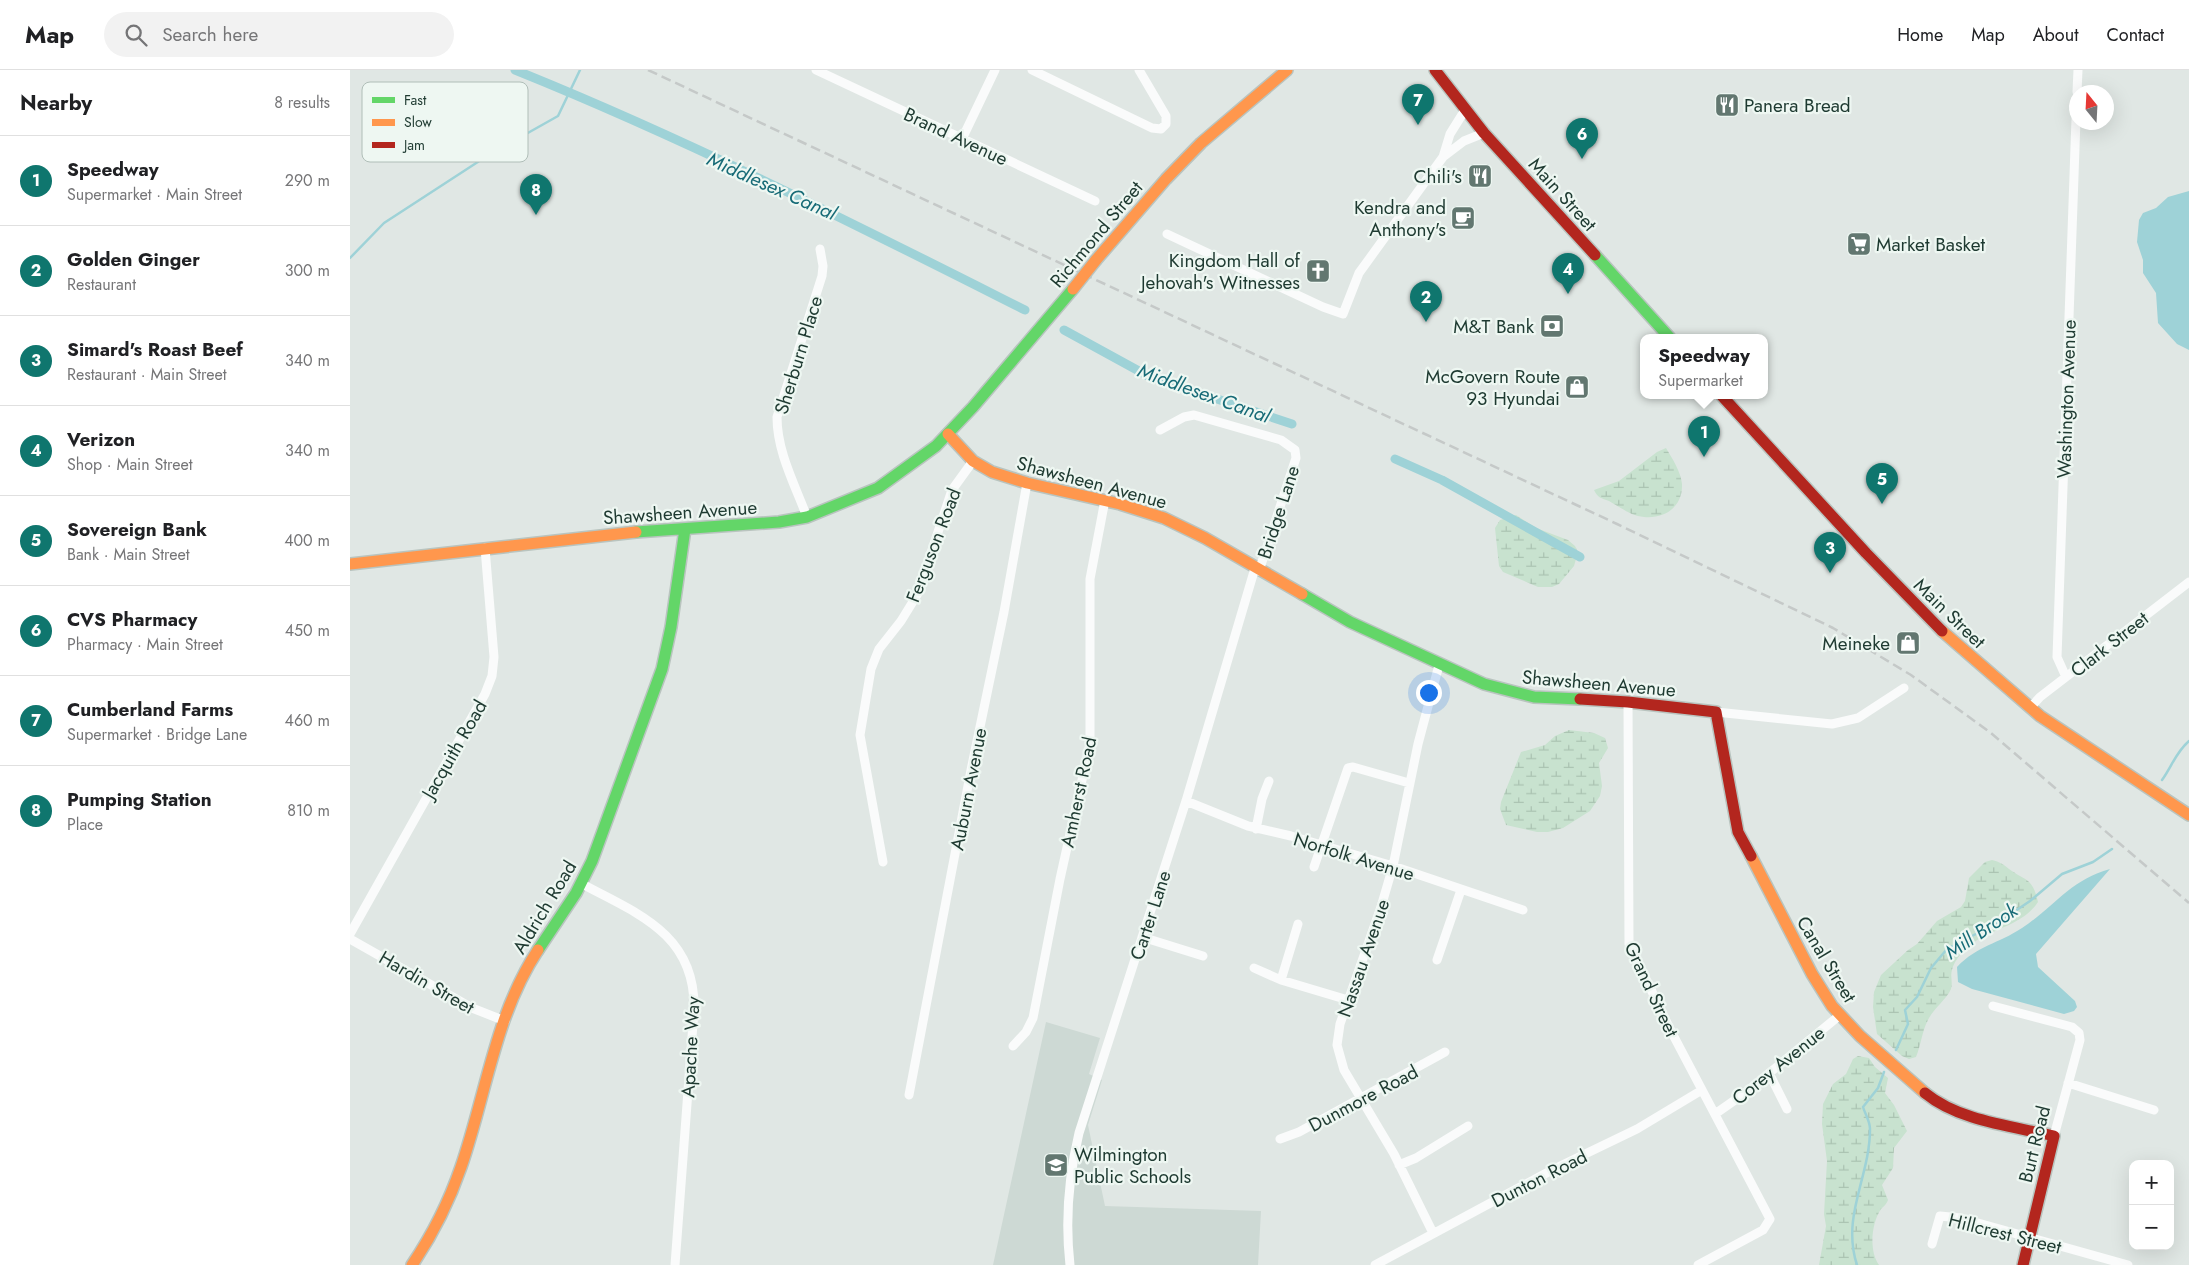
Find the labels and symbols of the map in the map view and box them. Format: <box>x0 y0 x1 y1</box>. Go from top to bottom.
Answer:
legend <box>362 82 528 162</box>
pin: 7 <box>1402 84 1434 125</box>
north arrow <box>2069 85 2114 130</box>
text: Fast <box>404 90 427 110</box>
restaurant icon: Panera Bread <box>1714 92 1740 118</box>
place label: Panera Bread <box>1744 92 1851 119</box>
street label: Brand Avenue <box>899 101 1012 172</box>
text: Slow <box>404 112 432 132</box>
pin: 6 <box>1566 118 1598 159</box>
text: Jam <box>402 135 425 155</box>
water label: Middlesex Canal <box>702 145 843 229</box>
street label: Main Street <box>1522 152 1603 237</box>
place label: Chili's <box>1414 163 1462 190</box>
restaurant icon: Chili's <box>1467 163 1493 189</box>
pin: 8 <box>520 174 552 215</box>
street label: Richmond Street <box>1044 175 1149 293</box>
place label: Kendra and Anthony's <box>1354 194 1446 243</box>
cafe icon: Kendra and Anthony's <box>1450 205 1476 231</box>
supermarket icon: Market Basket <box>1846 231 1872 257</box>
place label: Market Basket <box>1876 231 1985 258</box>
place label: Kingdom Hall of Jehovah's Witnesses <box>1138 247 1301 296</box>
pin: 4 <box>1552 253 1584 294</box>
church icon: Kingdom Hall of Jehovah's Witnesses <box>1305 258 1331 284</box>
pin: 2 <box>1410 281 1442 322</box>
street label: Sherburn Place <box>768 292 829 418</box>
place label: M&T Bank <box>1453 313 1535 340</box>
bank icon: M&T Bank <box>1539 313 1565 339</box>
street label: Washington Avenue <box>2050 319 2083 479</box>
water label: Middlesex Canal <box>1134 356 1276 431</box>
place label: McGovern Route 93 Hyundai <box>1425 363 1560 412</box>
shop icon: McGovern Route 93 Hyundai <box>1564 374 1590 400</box>
pin: 1 <box>1688 416 1720 457</box>
street label: Shawsheen Avenue <box>1014 449 1170 516</box>
street label: Bridge Lane <box>1251 462 1306 562</box>
pin: 5 <box>1866 463 1898 504</box>
street label: Ferguson Road <box>899 484 968 606</box>
street label: Shawsheen Avenue <box>602 494 758 531</box>
pin: 3 <box>1814 532 1846 573</box>
street label: Main Street <box>1908 572 1992 655</box>
street label: Clark Street <box>2065 605 2154 683</box>
place label: Meineke <box>1822 630 1890 657</box>
shop icon: Meineke <box>1895 630 1921 656</box>
street label: Shawsheen Avenue <box>1521 663 1677 704</box>
your location <box>1416 680 1442 706</box>
street label: Jacquith Road <box>414 695 494 806</box>
street label: Auburn Avenue <box>943 725 994 853</box>
street label: Amherst Road <box>1054 734 1103 850</box>
street label: Norfolk Avenue <box>1290 825 1418 888</box>
street label: Aldrich Road <box>506 855 583 959</box>
street label: Carter Lane <box>1123 867 1178 963</box>
street label: Nassau Avenue <box>1331 895 1396 1021</box>
water label: Mill Brook <box>1939 895 2025 967</box>
street label: Canal Street <box>1790 911 1863 1008</box>
street label: Grand Street <box>1618 937 1686 1042</box>
street label: Hardin Street <box>374 944 480 1021</box>
street label: Apache Way <box>674 995 707 1098</box>
street label: Corey Avenue <box>1726 1019 1831 1111</box>
street label: Dunmore Road <box>1304 1058 1423 1139</box>
street label: Burt Road <box>2012 1103 2057 1185</box>
place label: Wilmington Public Schools <box>1074 1141 1192 1190</box>
street label: Dunton Road <box>1487 1143 1592 1214</box>
school or university icon: Wilmington Public Schools <box>1043 1152 1069 1178</box>
street label: Hillcrest Street <box>1946 1206 2065 1261</box>

